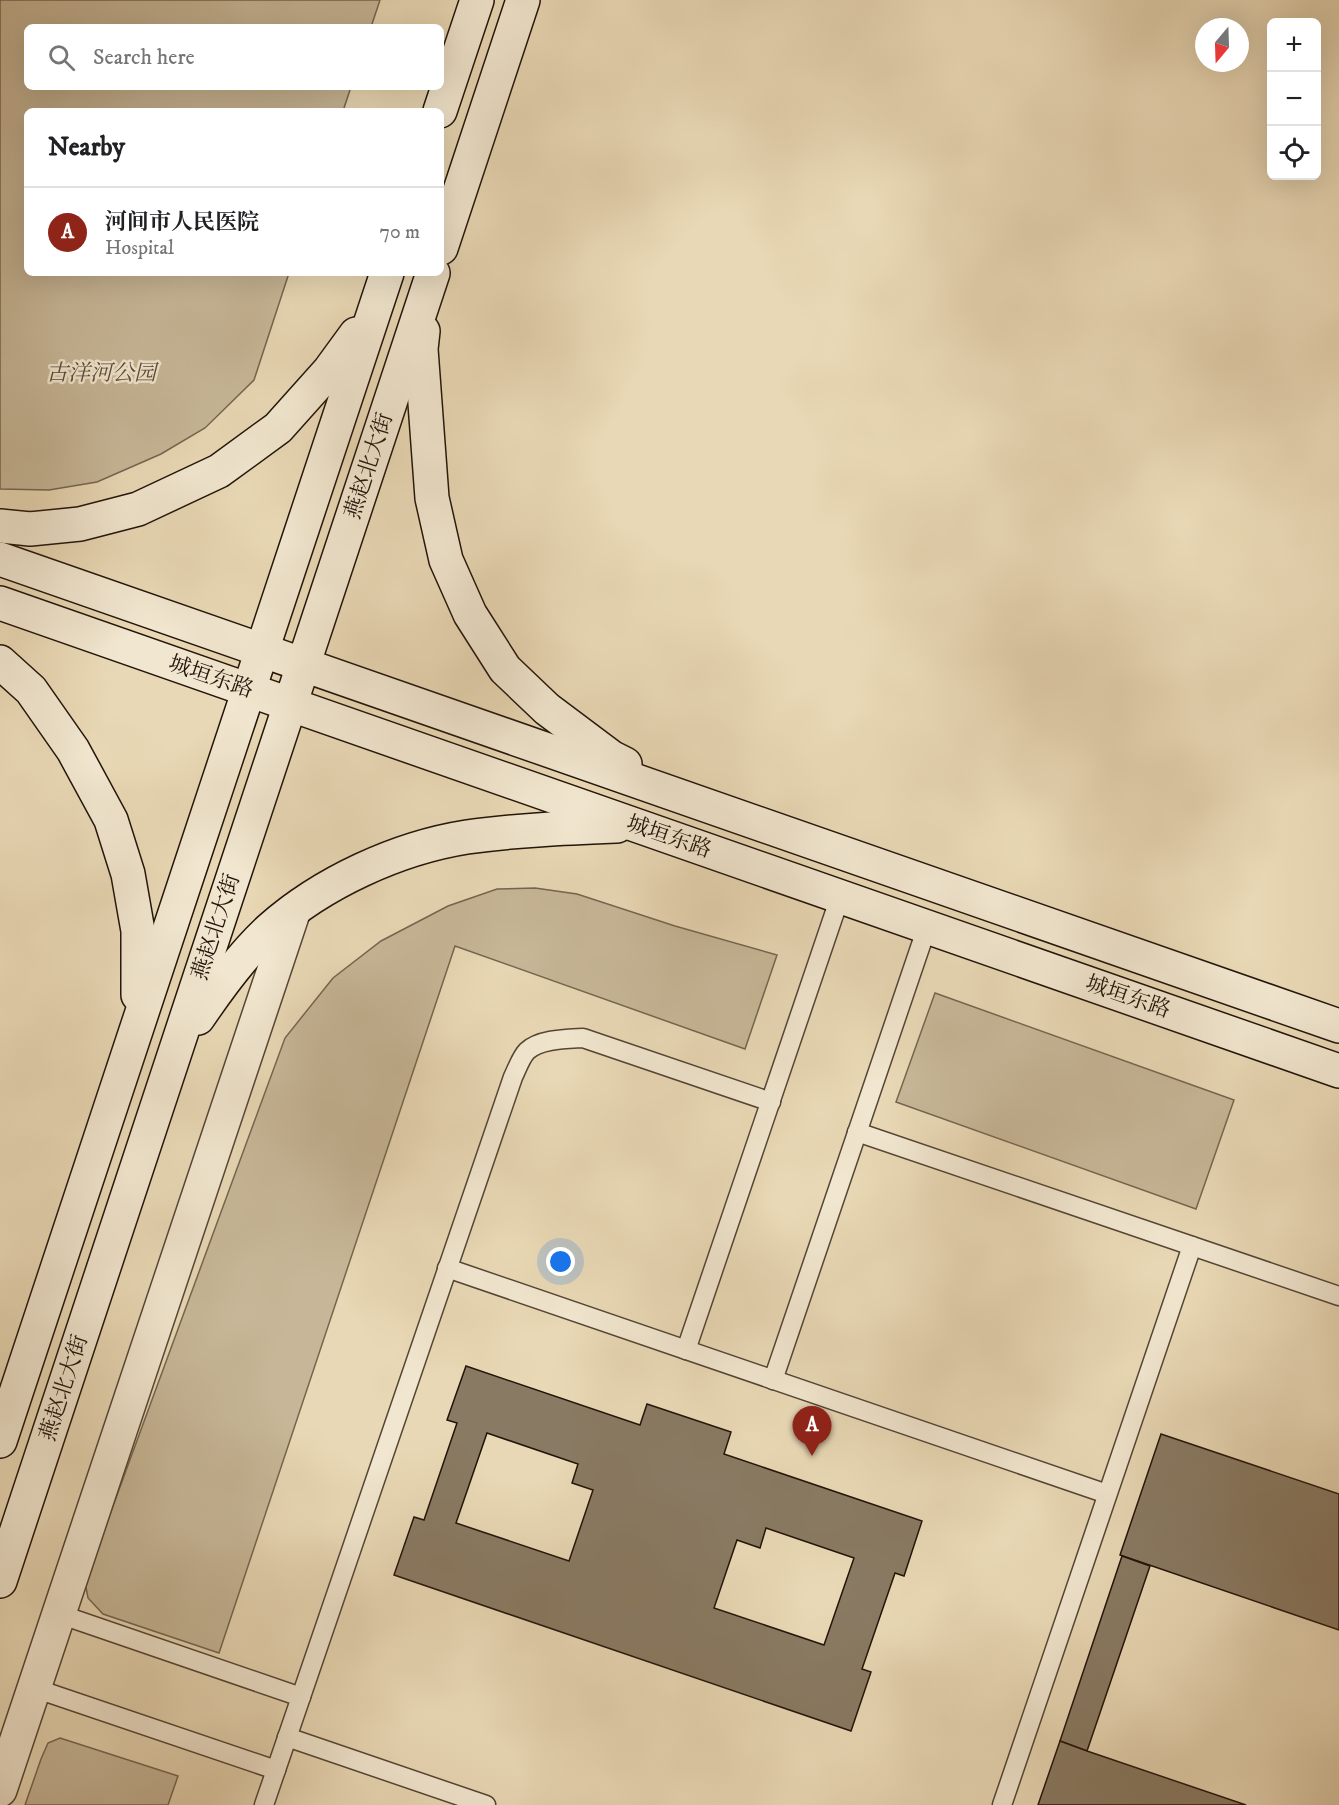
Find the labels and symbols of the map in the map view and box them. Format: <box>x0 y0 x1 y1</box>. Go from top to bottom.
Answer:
north arrow <box>1195 18 1249 72</box>
park label: 古洋河公园 <box>46 360 159 387</box>
street label: 燕赵北大街 <box>339 410 399 522</box>
street label: 城垣东路 <box>165 650 257 704</box>
street label: 城垣东路 <box>623 810 715 864</box>
street label: 燕赵北大街 <box>186 871 246 983</box>
street label: 城垣东路 <box>1082 970 1174 1024</box>
your location <box>546 1247 575 1276</box>
street label: 燕赵北大街 <box>34 1332 94 1444</box>
pin: A <box>792 1406 832 1456</box>

